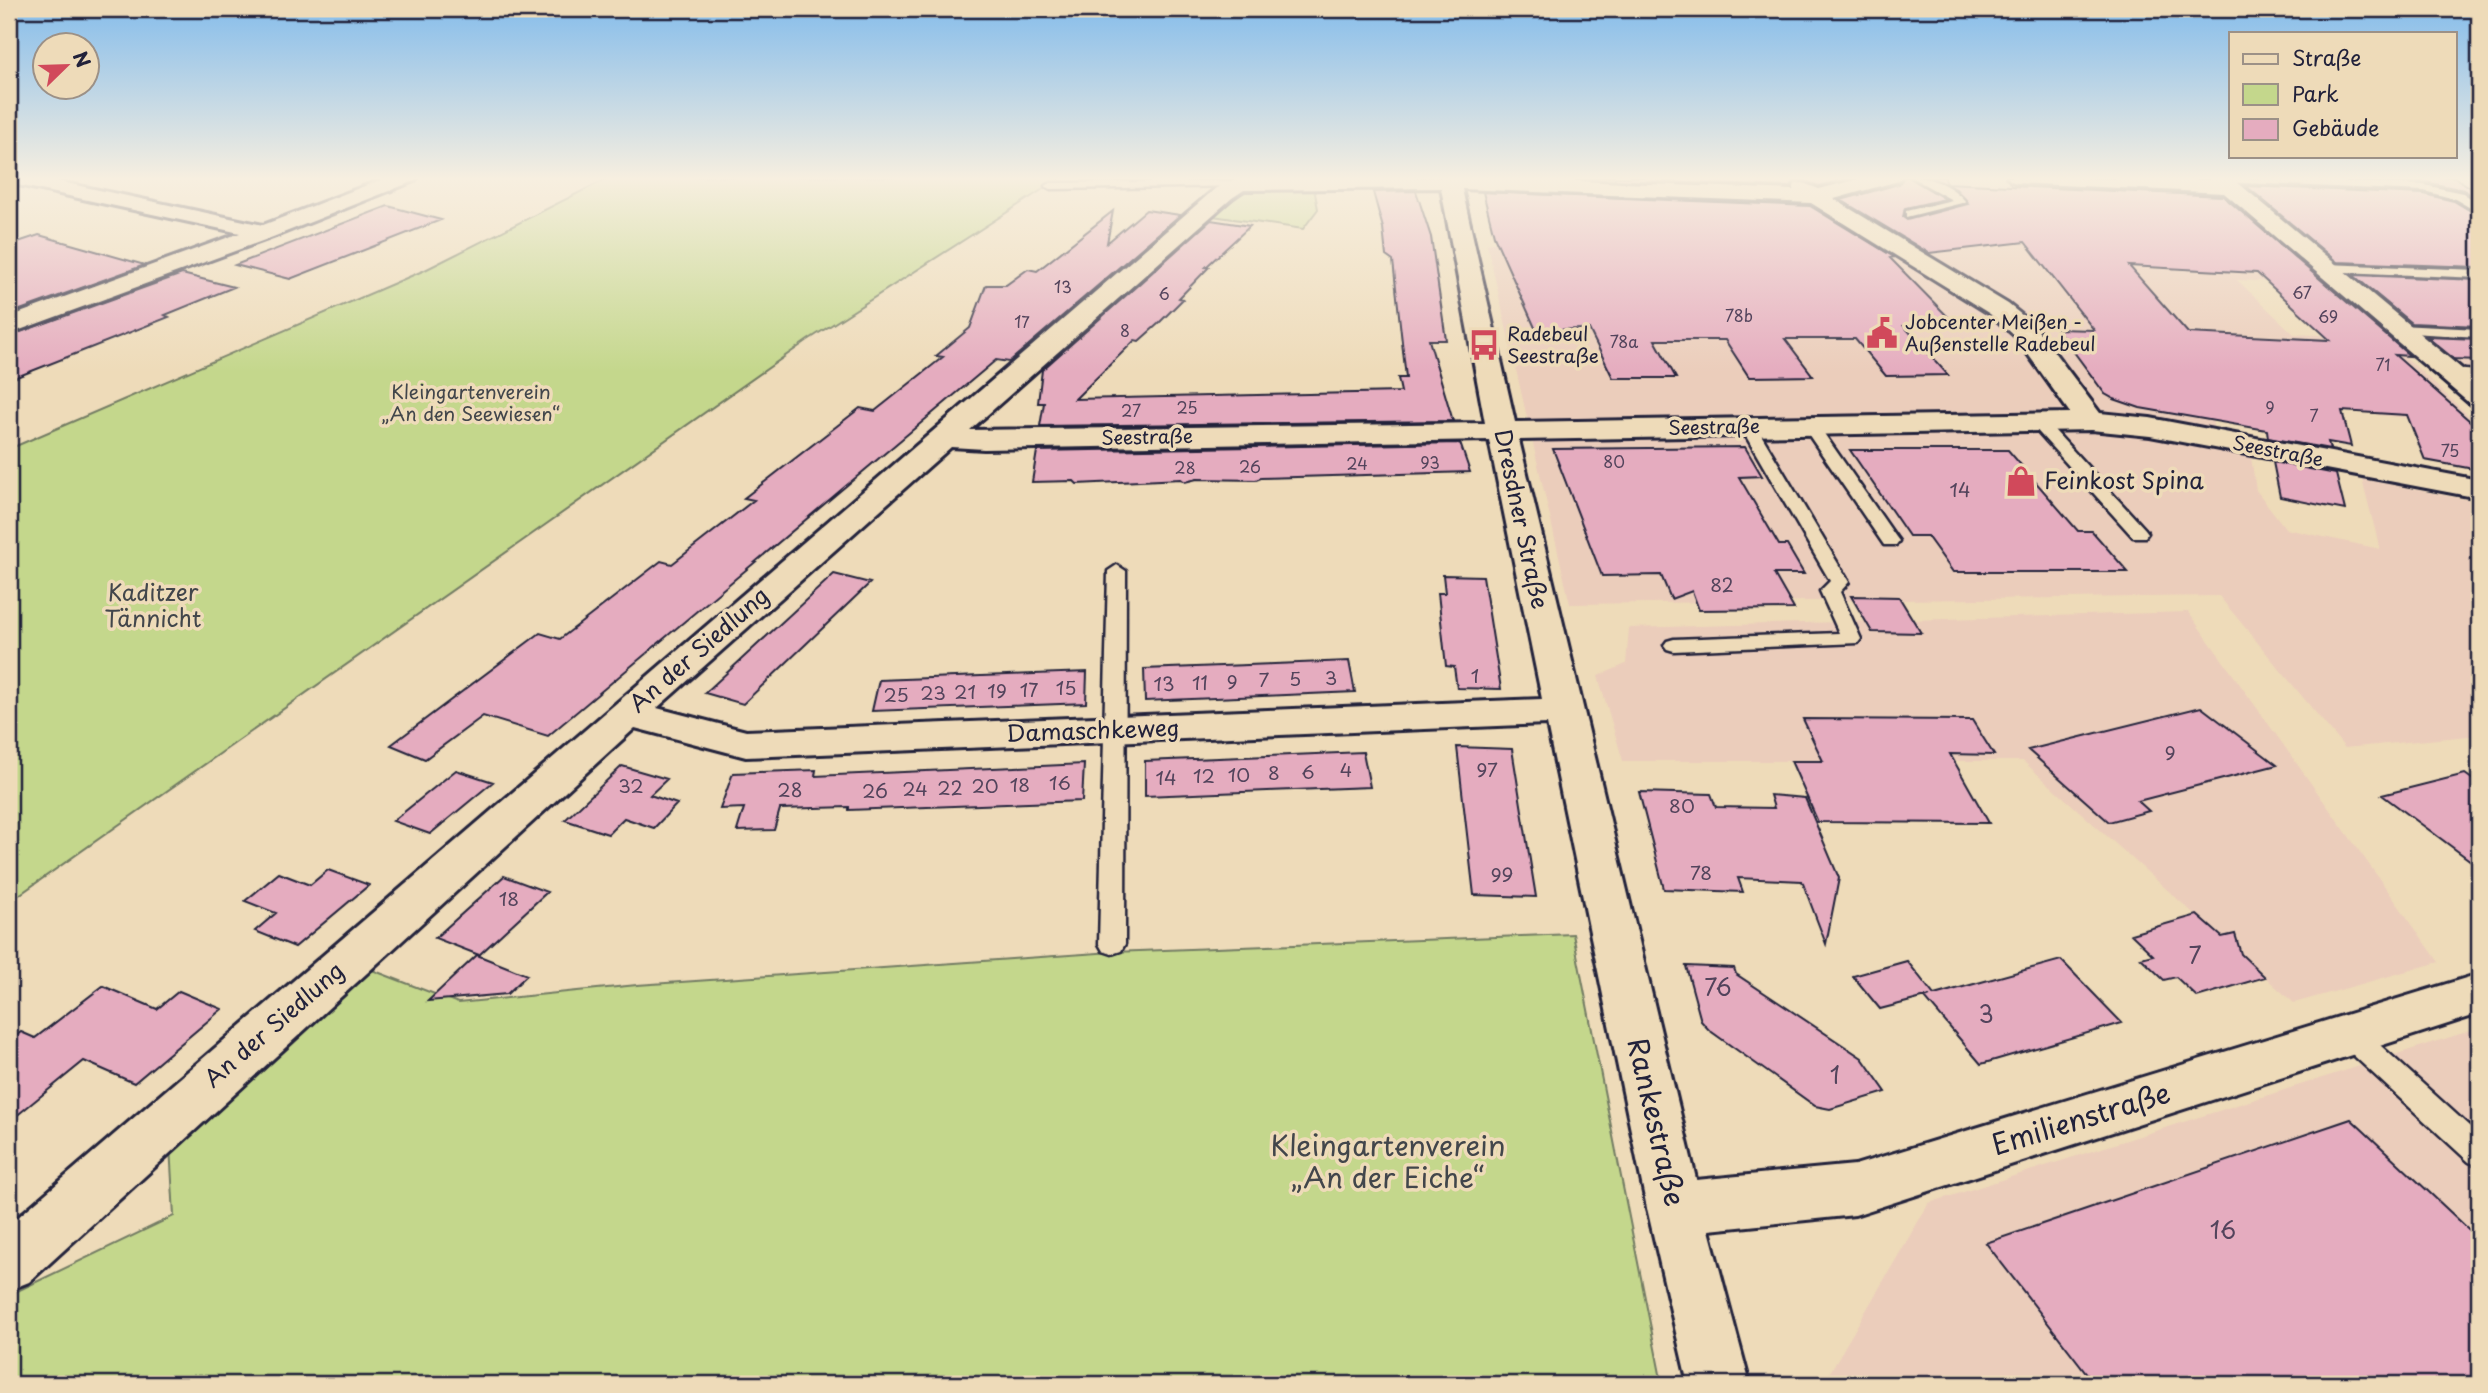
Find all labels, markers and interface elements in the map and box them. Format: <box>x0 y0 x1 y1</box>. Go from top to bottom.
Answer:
north arrow <box>32 32 102 102</box>
legend <box>2229 32 2456 158</box>
text: Straße <box>2292 41 2361 73</box>
text: N <box>67 47 98 71</box>
text: Park <box>2292 77 2339 109</box>
text: Gebäude <box>2292 111 2379 143</box>
house number: 13 <box>1054 274 1072 298</box>
house number: 67 <box>2292 280 2312 304</box>
house number: 6 <box>1158 281 1170 305</box>
house number: 78b <box>1725 303 1753 327</box>
house number: 69 <box>2318 304 2338 328</box>
place label: Jobcenter Meißen - Außenstelle Radebeul <box>1905 307 2096 357</box>
house number: 17 <box>1014 309 1030 333</box>
public building icon: Jobcenter Meißen - Außenstelle Radebeul <box>1865 316 1899 350</box>
house number: 8 <box>1120 318 1130 342</box>
place label: Radebeul Seestraße <box>1507 319 1599 369</box>
bus stop icon: Radebeul Seestraße <box>1467 328 1501 362</box>
house number: 78a <box>1610 329 1638 353</box>
house number: 71 <box>2376 352 2391 376</box>
park label: Kleingartenverein „An den Seewiesen“ <box>382 377 560 427</box>
house number: 25 <box>1176 395 1198 419</box>
house number: 9 <box>2265 395 2275 419</box>
house number: 27 <box>1121 398 1141 422</box>
house number: 7 <box>2309 403 2319 427</box>
street label: Seestraße <box>1668 411 1760 441</box>
street label: Seestraße <box>1101 421 1193 451</box>
street label: Dresdner Straße <box>1486 426 1559 612</box>
street label: Seestraße <box>2230 428 2326 473</box>
house number: 75 <box>2441 438 2459 462</box>
house number: 80 <box>1603 449 1625 473</box>
house number: 93 <box>1420 450 1440 474</box>
house number: 24 <box>1346 451 1368 475</box>
house number: 26 <box>1239 454 1261 478</box>
house number: 28 <box>1174 455 1196 479</box>
place label: Feinkost Spina <box>2044 462 2204 497</box>
shop icon: Feinkost Spina <box>2004 464 2038 498</box>
house number: 14 <box>1949 475 1971 503</box>
house number: 82 <box>1710 570 1734 598</box>
park label: Kaditzer Tännicht <box>105 574 202 635</box>
street label: An der Siedlung <box>620 578 776 720</box>
house number: 1 <box>1471 661 1479 689</box>
house number: 3 <box>1325 663 1337 691</box>
house number: 5 <box>1289 664 1301 692</box>
house number: 7 <box>1259 665 1270 693</box>
house number: 9 <box>1226 667 1238 695</box>
house number: 11 <box>1192 668 1208 696</box>
house number: 13 <box>1153 669 1175 697</box>
house number: 15 <box>1056 673 1076 701</box>
house number: 17 <box>1020 675 1038 703</box>
house number: 19 <box>987 676 1007 704</box>
house number: 21 <box>954 677 976 705</box>
house number: 23 <box>920 678 946 706</box>
house number: 25 <box>883 680 909 708</box>
street label: Damaschkeweg <box>1006 709 1180 750</box>
house number: 9 <box>2164 738 2176 766</box>
house number: 4 <box>1340 755 1352 783</box>
house number: 97 <box>1476 755 1498 783</box>
house number: 6 <box>1301 757 1315 785</box>
house number: 8 <box>1268 758 1280 786</box>
house number: 10 <box>1228 760 1250 788</box>
house number: 12 <box>1193 761 1215 789</box>
house number: 14 <box>1155 763 1177 791</box>
house number: 16 <box>1049 768 1071 796</box>
house number: 18 <box>1010 770 1030 798</box>
house number: 32 <box>618 771 644 799</box>
house number: 20 <box>971 771 999 799</box>
house number: 22 <box>937 773 963 801</box>
house number: 24 <box>902 774 928 802</box>
house number: 28 <box>777 775 803 803</box>
house number: 26 <box>862 776 888 804</box>
house number: 80 <box>1669 791 1695 819</box>
house number: 78 <box>1690 858 1712 886</box>
house number: 99 <box>1490 860 1514 888</box>
house number: 18 <box>499 884 519 912</box>
house number: 7 <box>2188 937 2202 972</box>
street label: An der Siedlung <box>195 953 351 1095</box>
house number: 76 <box>1704 969 1732 1004</box>
house number: 3 <box>1978 996 1994 1031</box>
street label: Rankestraße <box>1617 1033 1698 1210</box>
house number: 1 <box>1830 1057 1840 1092</box>
street label: Emilienstraße <box>1986 1070 2175 1165</box>
park label: Kleingartenverein „An der Eiche“ <box>1270 1123 1506 1198</box>
house number: 16 <box>2210 1212 2236 1247</box>

